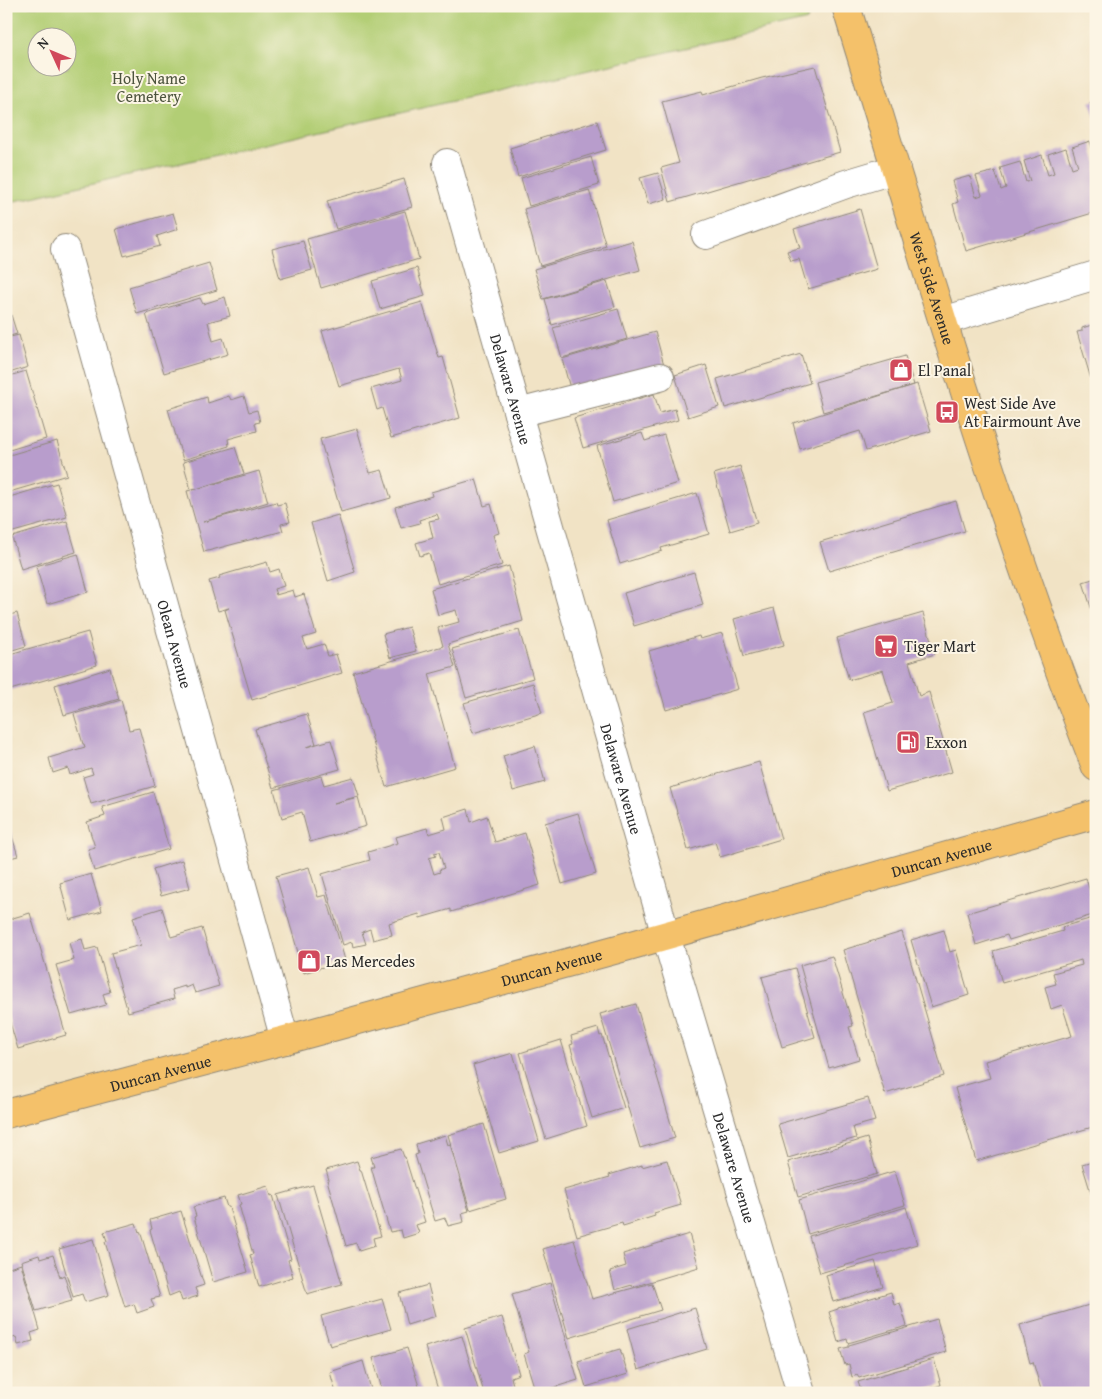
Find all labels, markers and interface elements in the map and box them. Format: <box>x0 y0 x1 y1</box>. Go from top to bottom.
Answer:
north arrow <box>28 28 78 78</box>
text: N <box>32 32 54 53</box>
park label: Holy Name Cemetery <box>112 66 186 108</box>
street label: West Side Avenue <box>903 229 961 348</box>
street label: Delaware Avenue <box>484 331 538 447</box>
shop icon: El Panal <box>888 357 914 383</box>
place label: El Panal <box>918 358 972 382</box>
place label: West Side Ave At Fairmount Ave <box>964 391 1081 433</box>
bus stop icon: West Side Ave At Fairmount Ave <box>934 399 960 425</box>
street label: Olean Avenue <box>151 597 199 691</box>
supermarket icon: Tiger Mart <box>873 633 899 659</box>
place label: Tiger Mart <box>904 634 976 658</box>
street label: Delaware Avenue <box>594 720 649 837</box>
fuel station icon: Exxon <box>895 729 921 755</box>
place label: Exxon <box>926 730 967 754</box>
street label: Duncan Avenue <box>888 832 995 883</box>
street label: Duncan Avenue <box>498 942 605 992</box>
shop icon: Las Mercedes <box>296 948 322 974</box>
place label: Las Mercedes <box>326 949 415 973</box>
street label: Duncan Avenue <box>107 1048 214 1098</box>
street label: Delaware Avenue <box>707 1109 762 1226</box>

